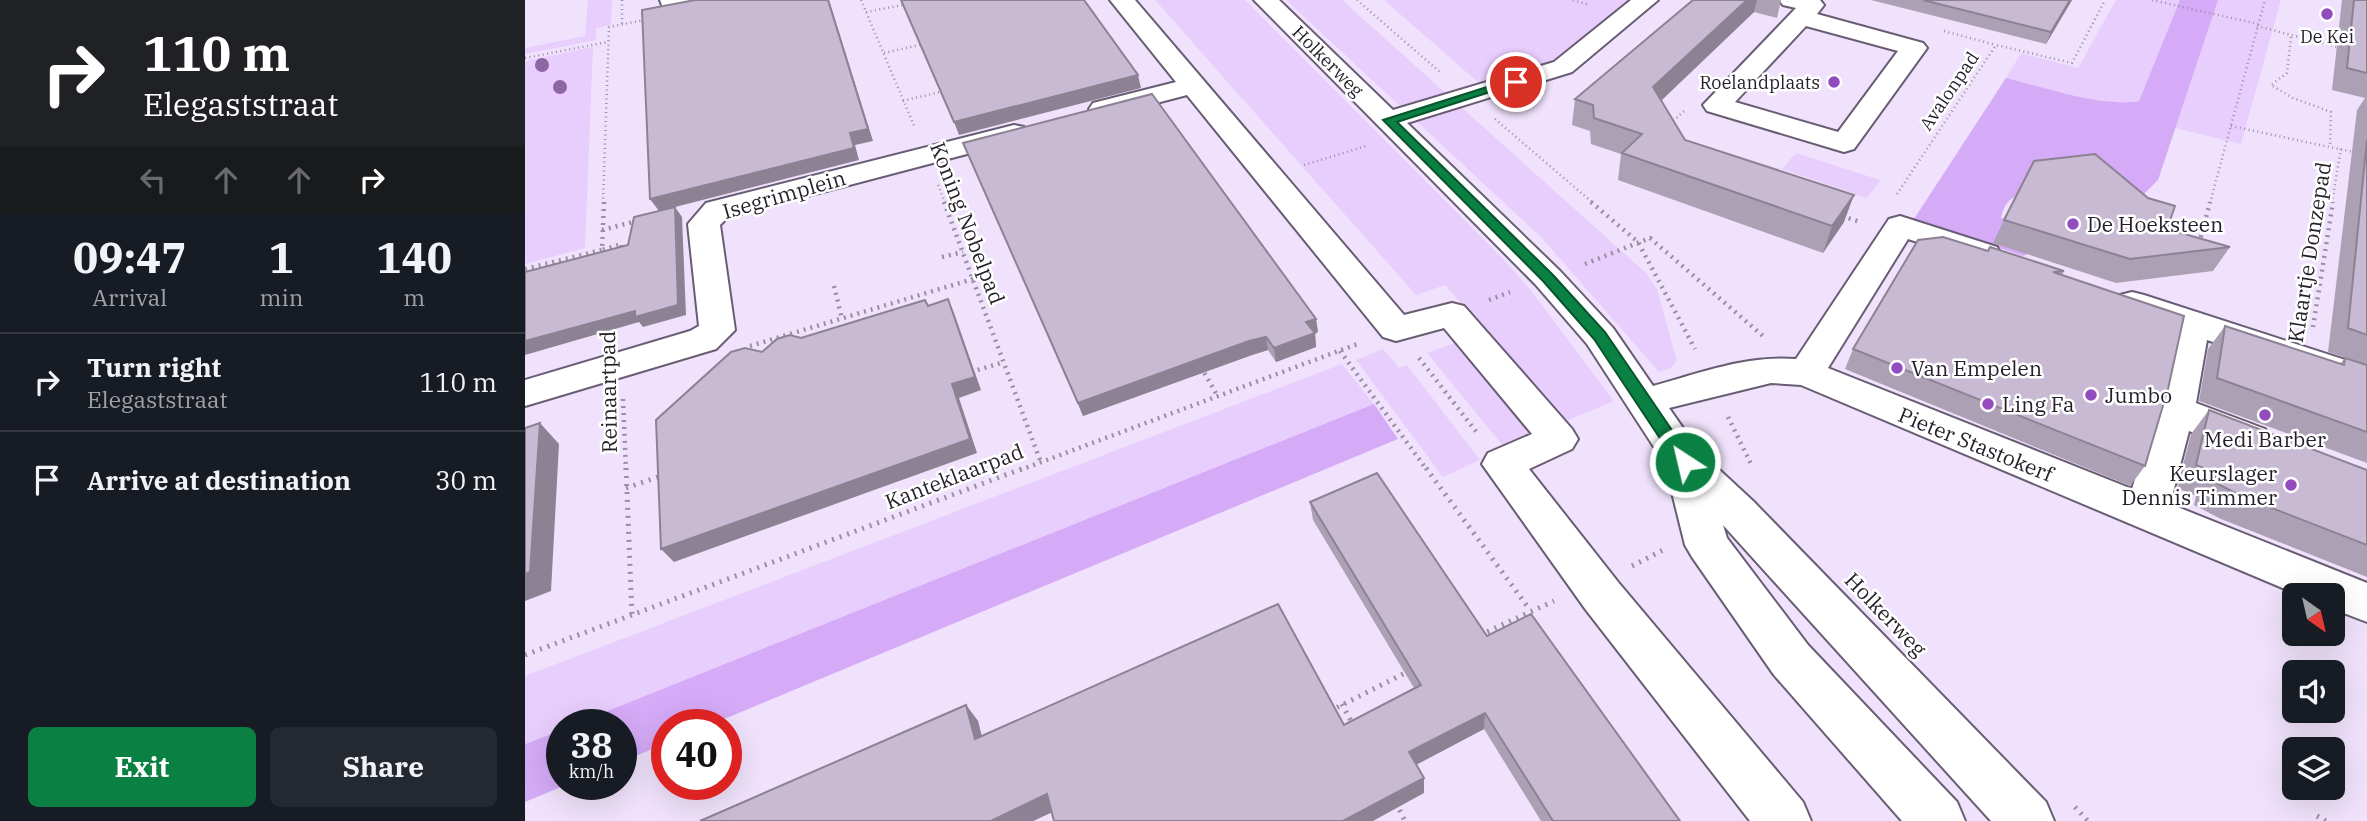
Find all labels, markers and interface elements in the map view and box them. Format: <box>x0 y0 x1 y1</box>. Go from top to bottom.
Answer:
marker: De Kei <box>2319 6 2335 22</box>
text: 110 m <box>143 21 290 84</box>
street label: Holkerweg <box>1288 21 1369 102</box>
place label: De Kei <box>2300 25 2354 48</box>
icon: right <box>28 28 119 119</box>
street label: Avalonpad <box>1914 47 1984 135</box>
pin <box>1486 52 1546 112</box>
icon: arrive <box>1497 63 1535 101</box>
place label: Roelandplaats <box>1699 71 1820 94</box>
marker: Roelandplaats <box>1826 74 1842 90</box>
text: Elegaststraat <box>143 83 339 125</box>
street label: Koning Nobelpad <box>924 138 1012 308</box>
street label: Klaartje Donzepad <box>2281 159 2337 344</box>
icon: left <box>134 161 172 199</box>
icon: ahead <box>207 161 245 199</box>
icon: ahead <box>280 161 318 199</box>
icon: right <box>353 161 391 199</box>
street label: Isegrimplein <box>719 163 849 225</box>
place label: De Hoeksteen <box>2087 210 2224 238</box>
marker: De Hoeksteen <box>2065 216 2081 232</box>
text: 09:47 <box>73 230 187 285</box>
text: 1 <box>269 230 294 285</box>
text: 140 <box>376 230 452 285</box>
text: Arrival <box>92 282 167 312</box>
text: min <box>260 282 303 312</box>
text: m <box>403 282 425 312</box>
street label: Reinaartpad <box>593 330 623 453</box>
text: Turn right <box>87 350 221 384</box>
place label: Van Empelen <box>1911 354 2042 382</box>
marker: Van Empelen <box>1889 360 1905 376</box>
icon: right <box>28 363 66 401</box>
text: 110 m <box>419 365 497 399</box>
place label: Jumbo <box>2105 381 2172 409</box>
text: Elegaststraat <box>87 384 228 414</box>
marker: Jumbo <box>2083 387 2099 403</box>
place label: Ling Fa <box>2002 390 2075 418</box>
marker: Ling Fa <box>1980 396 1996 412</box>
street label: Pieter Stastokerf <box>1895 400 2059 488</box>
marker: Medi Barber <box>2257 407 2273 423</box>
position arrow <box>1648 425 1722 499</box>
place label: Medi Barber <box>2204 425 2327 453</box>
street label: Kanteklaarpad <box>881 437 1027 515</box>
place label: Keurslager Dennis Timmer <box>2121 459 2278 511</box>
icon: arrive <box>28 461 66 499</box>
text: Arrive at destination <box>87 463 351 497</box>
text: 30 m <box>435 463 497 497</box>
marker: Keurslager Dennis Timmer <box>2283 477 2299 493</box>
street label: Holkerweg <box>1839 566 1934 662</box>
north arrow <box>2282 583 2345 646</box>
map controls <box>2282 583 2345 800</box>
button: sound <box>2282 660 2345 723</box>
speed limit sign: 40 <box>651 709 742 800</box>
text: 38 <box>570 722 613 768</box>
button: Exit <box>28 727 256 807</box>
button: Share <box>270 727 497 807</box>
button: layers <box>2282 737 2345 800</box>
text: km/h <box>569 760 614 783</box>

